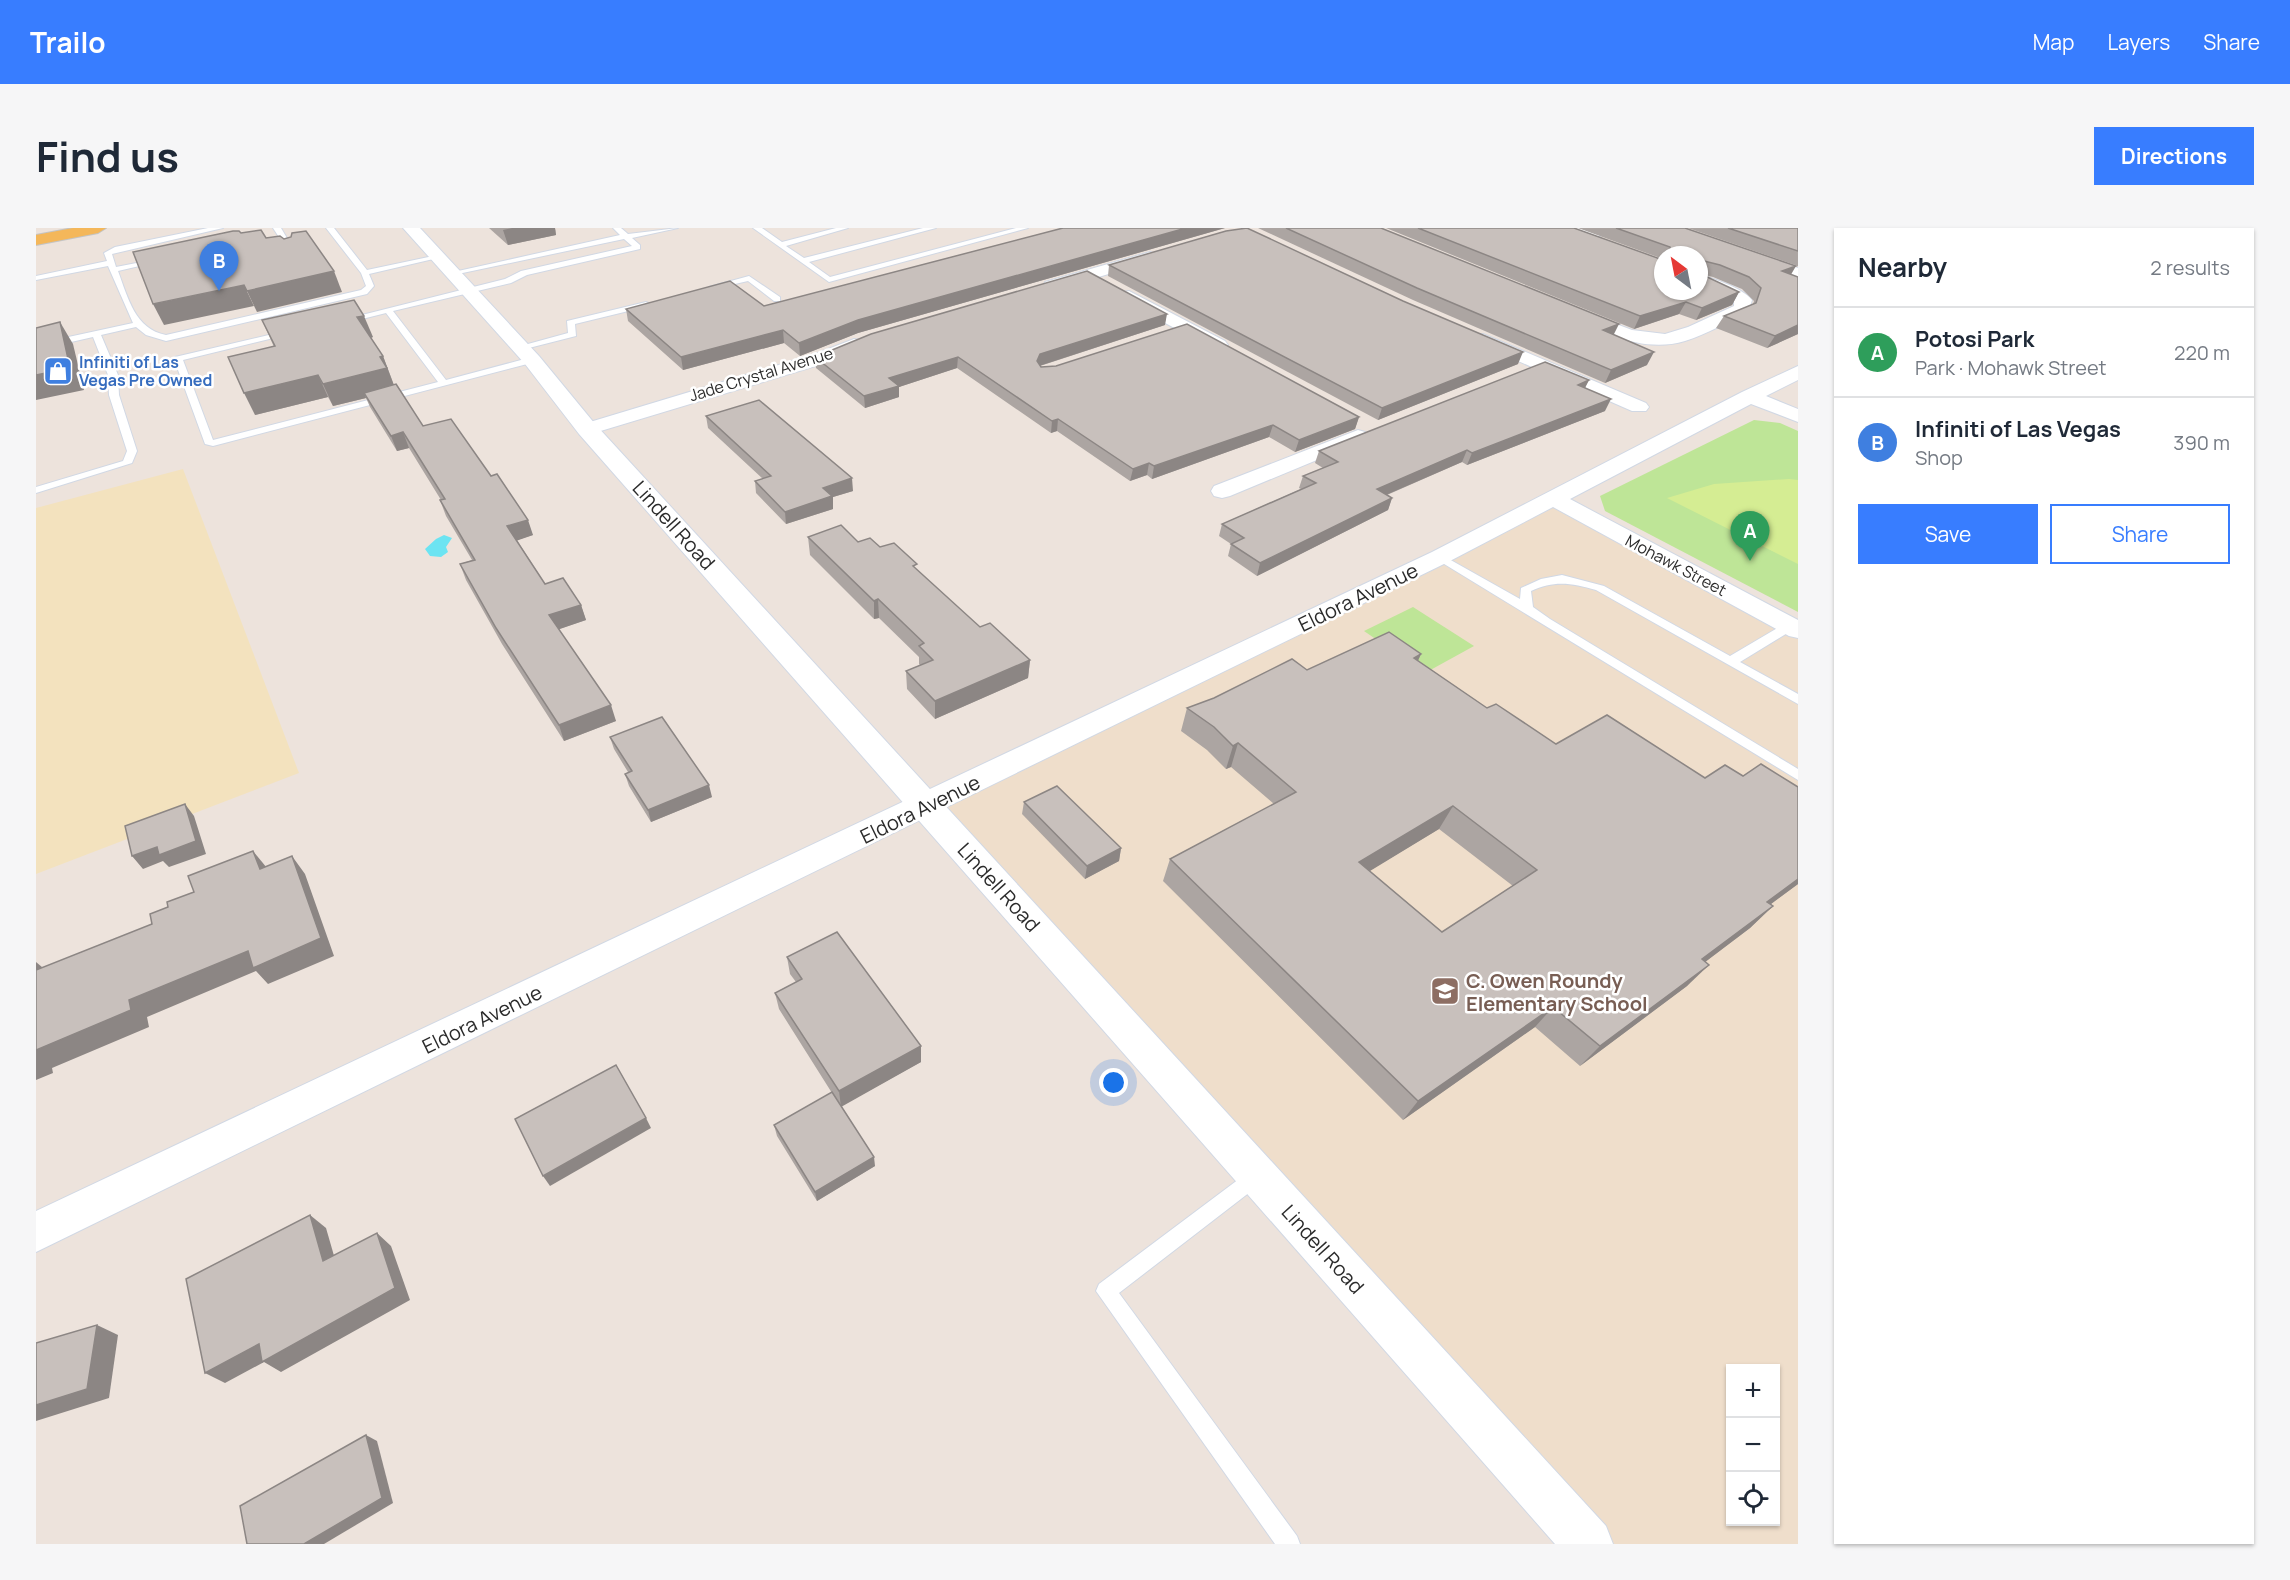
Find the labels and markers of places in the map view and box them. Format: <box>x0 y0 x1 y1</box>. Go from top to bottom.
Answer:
pin: B <box>200 242 238 291</box>
place label: Infiniti of Las Vegas Pre Owned <box>79 351 212 391</box>
shop icon: Infiniti of Las Vegas Pre Owned <box>42 355 74 387</box>
pin: A <box>1730 512 1770 561</box>
place label: C. Owen Roundy Elementary School <box>1466 967 1648 1017</box>
school or university icon: C. Owen Roundy Elementary School <box>1429 975 1461 1007</box>

